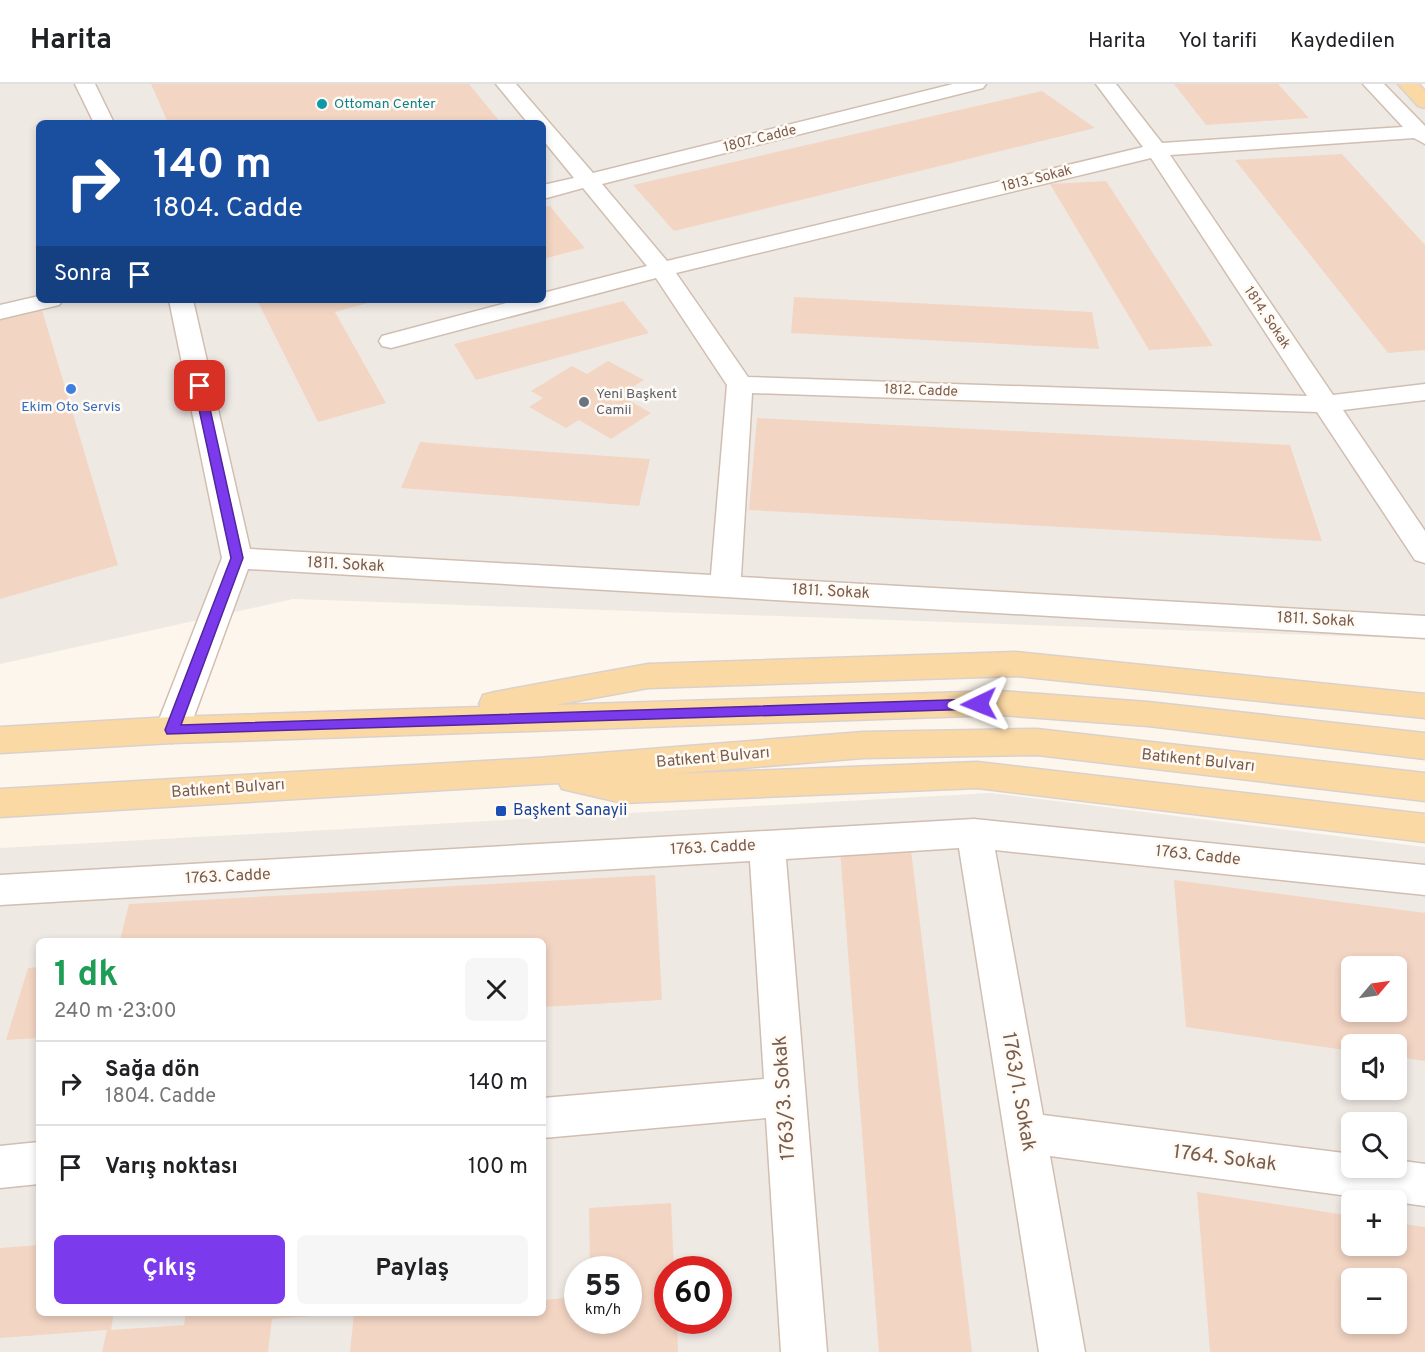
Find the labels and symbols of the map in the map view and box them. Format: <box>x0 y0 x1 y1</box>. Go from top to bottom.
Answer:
place label: Ottoman Center <box>334 96 436 113</box>
marker: Ottoman Center <box>315 97 329 111</box>
street label: 1807. Cadde <box>722 122 798 156</box>
street label: 1813. Sokak <box>1000 162 1074 196</box>
street label: 1814. Sokak <box>1240 284 1294 352</box>
pin <box>174 360 225 411</box>
street label: 1812. Cadde <box>884 381 958 401</box>
marker: Ekim Oto Servis <box>64 382 78 396</box>
place label: Yeni Başkent Camii <box>596 386 677 419</box>
marker: Yeni Başkent Camii <box>577 395 591 409</box>
place label: Ekim Oto Servis <box>21 399 121 416</box>
street label: 1811. Sokak <box>306 553 386 577</box>
street label: 1811. Sokak <box>791 580 871 604</box>
street label: 1811. Sokak <box>1276 608 1356 632</box>
position arrow <box>947 672 1011 736</box>
street label: Batıkent Bulvarı <box>655 743 771 773</box>
street label: Batıkent Bulvarı <box>1140 745 1256 777</box>
street label: Batıkent Bulvarı <box>170 775 286 803</box>
place label: Başkent Sanayii <box>513 801 627 821</box>
marker: Başkent Sanayii <box>494 804 508 818</box>
street label: 1763. Cadde <box>670 836 756 860</box>
street label: 1763. Cadde <box>1154 842 1242 870</box>
street label: 1763. Cadde <box>185 865 271 889</box>
north arrow <box>1341 956 1407 1022</box>
street label: 1763/1. Sokak <box>995 1030 1041 1154</box>
street label: 1763/3. Sokak <box>768 1035 802 1161</box>
street label: 1764. Sokak <box>1172 1140 1278 1178</box>
speed limit sign: 60 <box>654 1256 732 1334</box>

